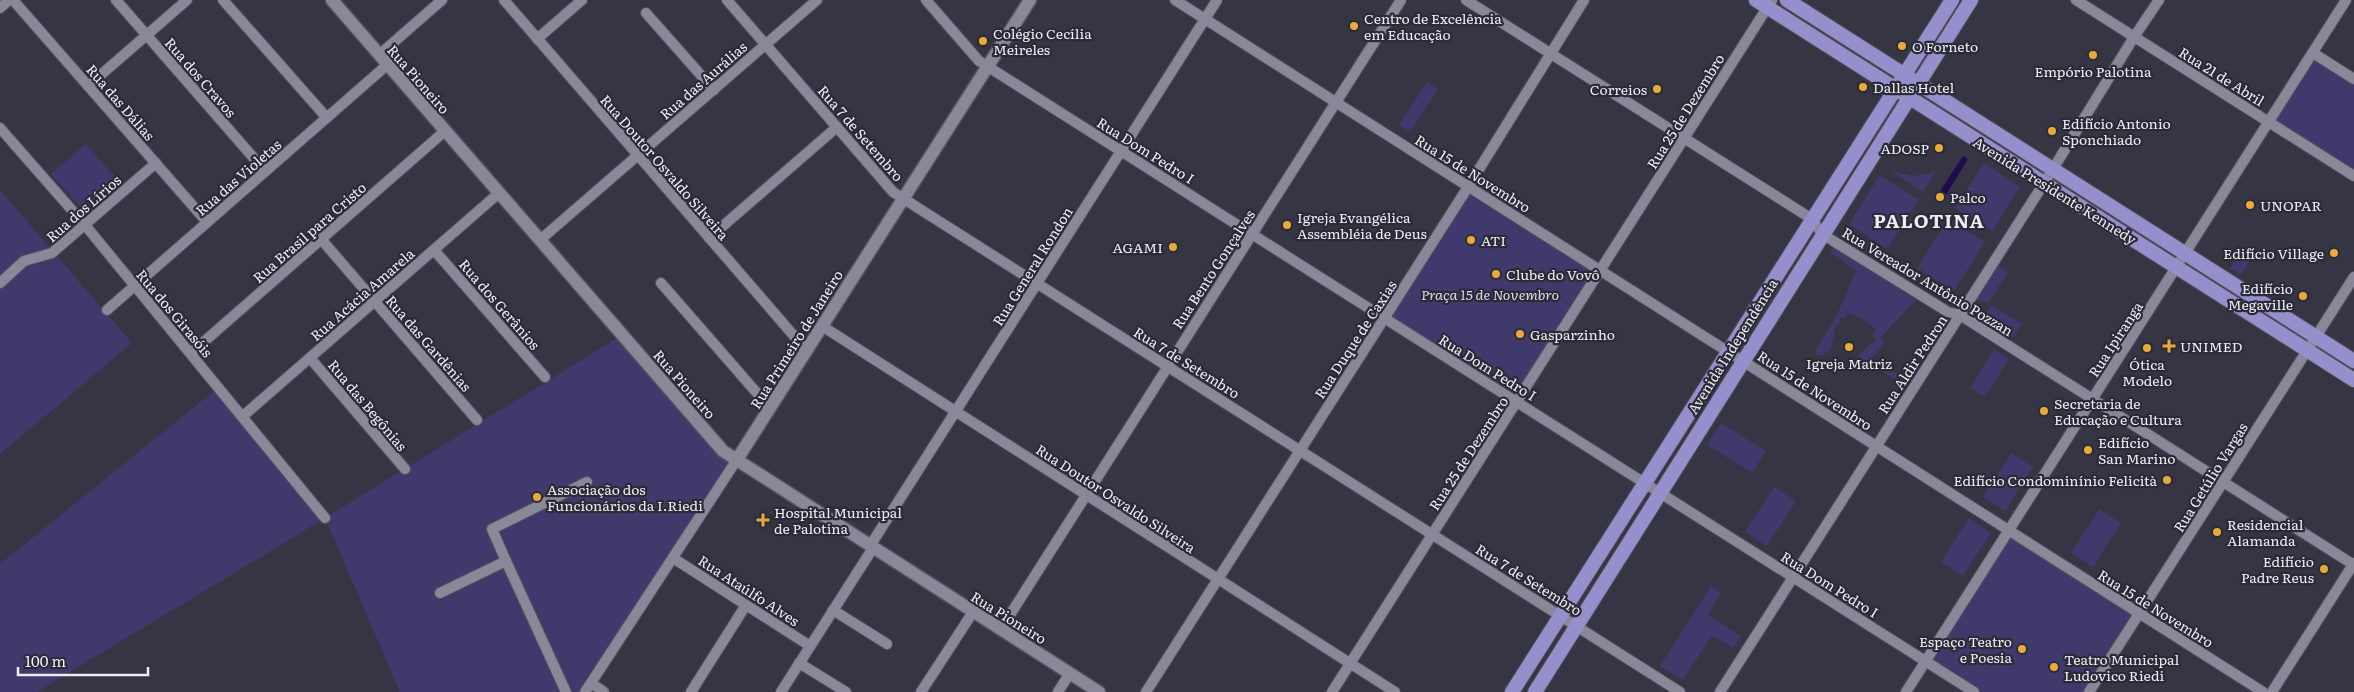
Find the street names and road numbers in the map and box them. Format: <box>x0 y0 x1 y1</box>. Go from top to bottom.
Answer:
street label: Rua dos Cravos <box>161 33 241 121</box>
street label: Rua das Aurálias <box>655 36 751 124</box>
street label: Rua Pioneiro <box>383 40 455 118</box>
street label: Rua 21 de Abril <box>2175 42 2269 110</box>
street label: Rua 25 de Dezembro <box>1641 50 1729 172</box>
street label: Rua das Dálias <box>82 60 160 144</box>
street label: Rua 7 de Setembro <box>814 81 908 185</box>
street label: Rua Doutor Osvaldo Silveira <box>596 90 734 244</box>
street label: Rua Dom Pedro I <box>1094 112 1198 188</box>
street label: Rua 15 de Novembro <box>1411 129 1535 217</box>
street label: Avenida Presidente Kennedy <box>1970 131 2141 249</box>
street label: Rua das Violetas <box>191 134 285 220</box>
street label: Rua dos Lírios <box>41 170 125 246</box>
street label: Rua Brasil para Cristo <box>248 177 370 287</box>
street label: Rua General Rondon <box>987 203 1077 329</box>
street label: Rua Bento Gonçalves <box>1167 206 1259 332</box>
street label: Rua Vereador Antônio Pozzan <box>1839 222 2017 340</box>
street label: Rua Acácia Amarela <box>306 243 419 345</box>
street label: Rua dos Gerânios <box>455 254 545 354</box>
street label: Rua dos Girasóis <box>132 265 218 361</box>
street label: Rua Primeiro de Janeiro <box>745 266 847 412</box>
street label: Avenida Independência <box>1682 274 1782 418</box>
street label: Rua Duque de Caxias <box>1309 276 1401 402</box>
street label: Rua das Gardênias <box>382 291 476 395</box>
street label: Rua Ipiranga <box>2083 297 2147 381</box>
street label: Rua Aldir Pedron <box>1873 311 1951 417</box>
street label: Rua 7 de Setembro <box>1130 321 1244 403</box>
street label: Rua Dom Pedro I <box>1436 329 1540 405</box>
street label: Rua Pioneiro <box>649 345 721 423</box>
street label: Rua 15 de Novembro <box>1754 345 1876 435</box>
street label: Rua das Begônias <box>324 355 412 455</box>
street label: Rua 25 de Dezembro <box>1424 392 1512 514</box>
street label: Rua Getúlio Vargas <box>2168 418 2252 536</box>
street label: Rua Doutor Osvaldo Silveira <box>1032 439 1200 558</box>
street label: Rua 7 de Setembro <box>1472 538 1586 620</box>
street label: Rua Dom Pedro I <box>1778 546 1882 622</box>
street label: Rua Ataúlfo Alves <box>695 550 803 630</box>
street label: Rua 15 de Novembro <box>2094 564 2218 652</box>
street label: Rua Pioneiro <box>967 586 1051 648</box>

